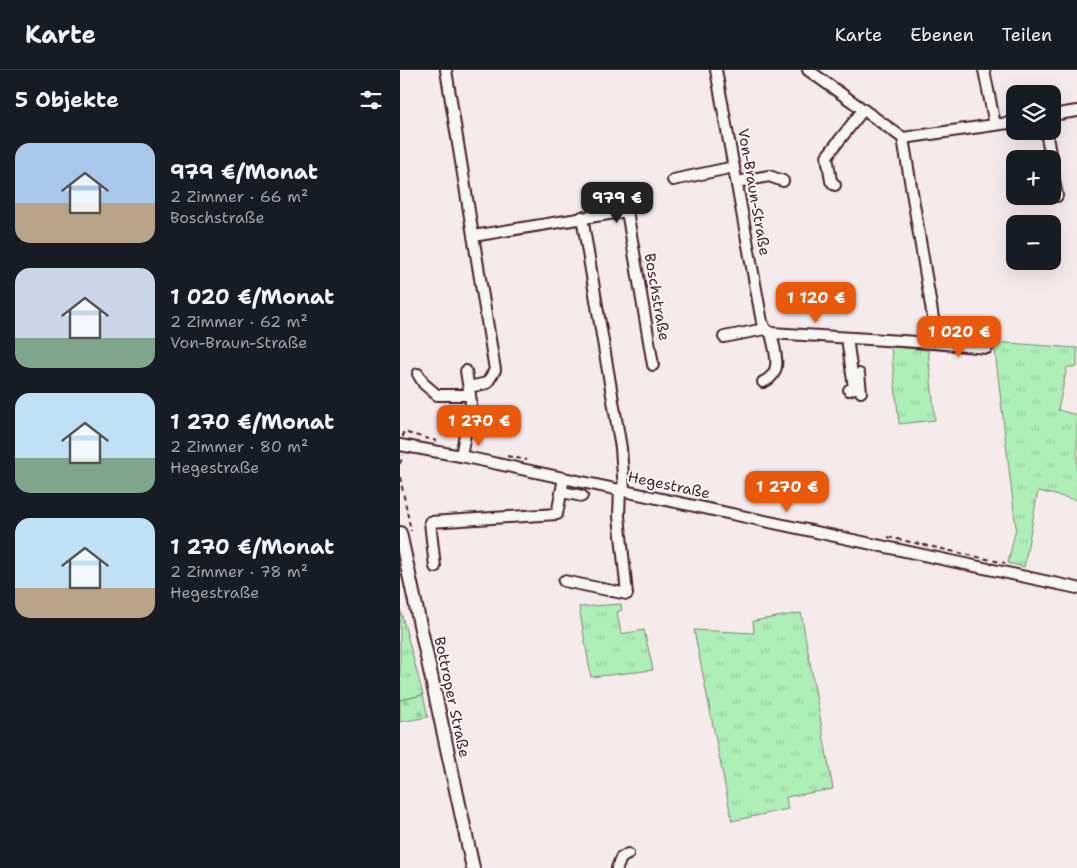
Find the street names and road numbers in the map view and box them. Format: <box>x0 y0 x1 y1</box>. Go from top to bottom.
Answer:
street label: Von-Braun-Straße <box>733 127 775 257</box>
street label: Boschstraße <box>639 252 675 342</box>
street label: Hegestraße <box>626 467 712 503</box>
street label: Bottroper Straße <box>429 635 475 759</box>

